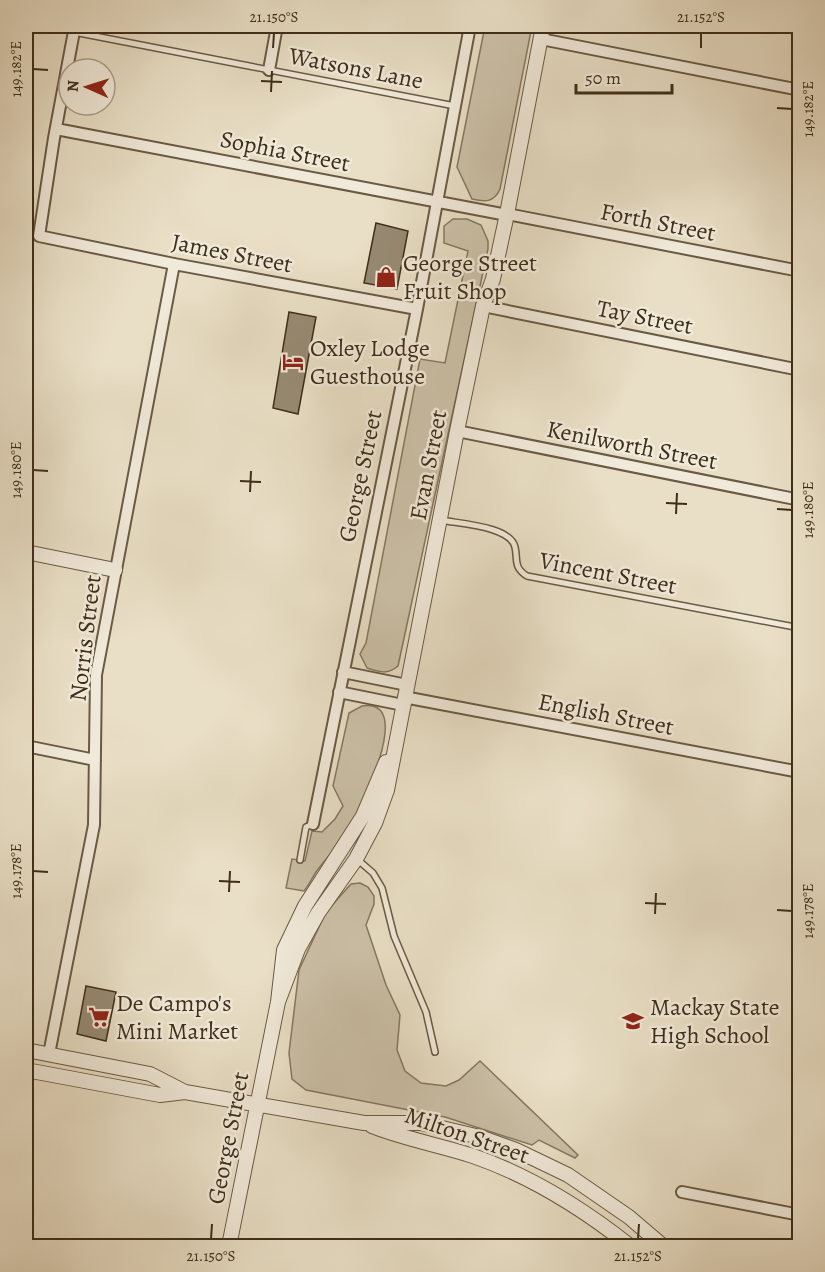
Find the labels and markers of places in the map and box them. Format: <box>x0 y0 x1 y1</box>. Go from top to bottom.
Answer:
place label: George Street Fruit Shop <box>403 247 537 307</box>
shop icon: George Street Fruit Shop <box>374 265 398 289</box>
place label: Oxley Lodge Guesthouse <box>310 332 430 392</box>
hotel icon: Oxley Lodge Guesthouse <box>281 350 305 374</box>
place label: De Campo's Mini Market <box>116 987 238 1047</box>
place label: Mackay State High School <box>650 991 780 1051</box>
supermarket icon: De Campo's Mini Market <box>87 1005 111 1029</box>
school or university icon: Mackay State High School <box>621 1009 645 1033</box>

